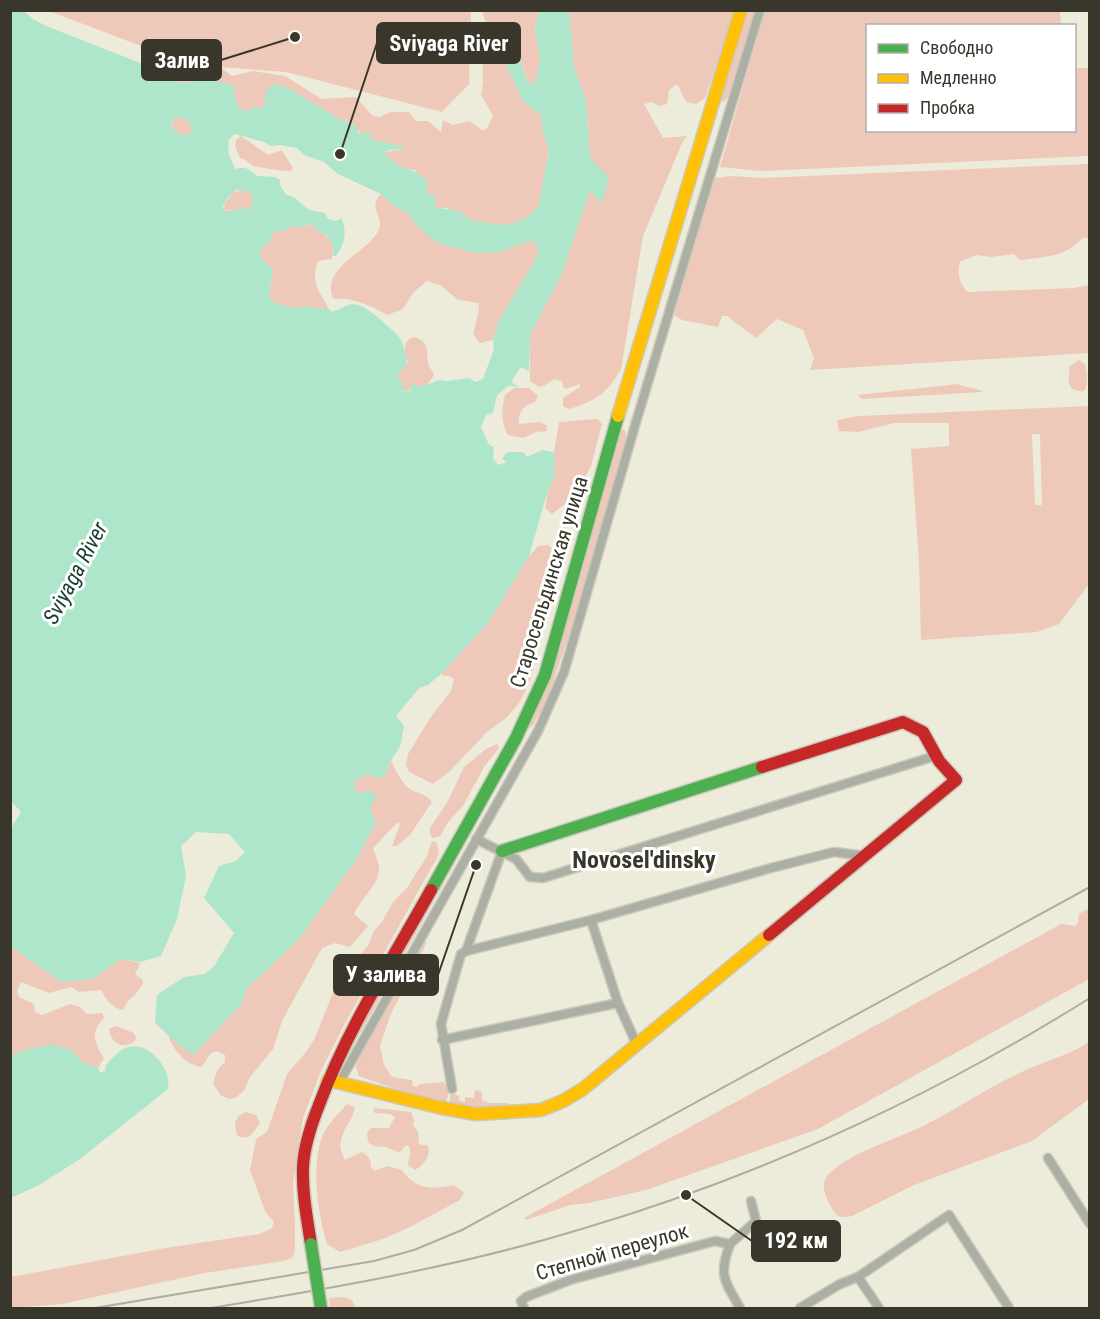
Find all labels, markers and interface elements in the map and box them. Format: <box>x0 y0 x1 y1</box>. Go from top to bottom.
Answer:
callout: Sviyaga River <box>377 23 520 63</box>
legend <box>866 24 1076 132</box>
text: Sviyaga River <box>389 31 509 56</box>
text: Свободно <box>920 37 993 58</box>
callout: Залив <box>142 40 221 80</box>
text: Залив <box>154 48 210 73</box>
text: Медленно <box>920 67 997 88</box>
text: Пробка <box>920 97 975 118</box>
street label: Старосельдинская улица <box>505 473 593 691</box>
water label: Sviyaga River <box>38 517 112 628</box>
district label: Novosel'dinsky <box>572 846 716 874</box>
callout: У залива <box>334 955 438 995</box>
text: У залива <box>346 962 426 987</box>
street label: Степной переулок <box>533 1219 691 1285</box>
callout: 192 км <box>752 1221 840 1261</box>
text: 192 км <box>764 1228 828 1253</box>

